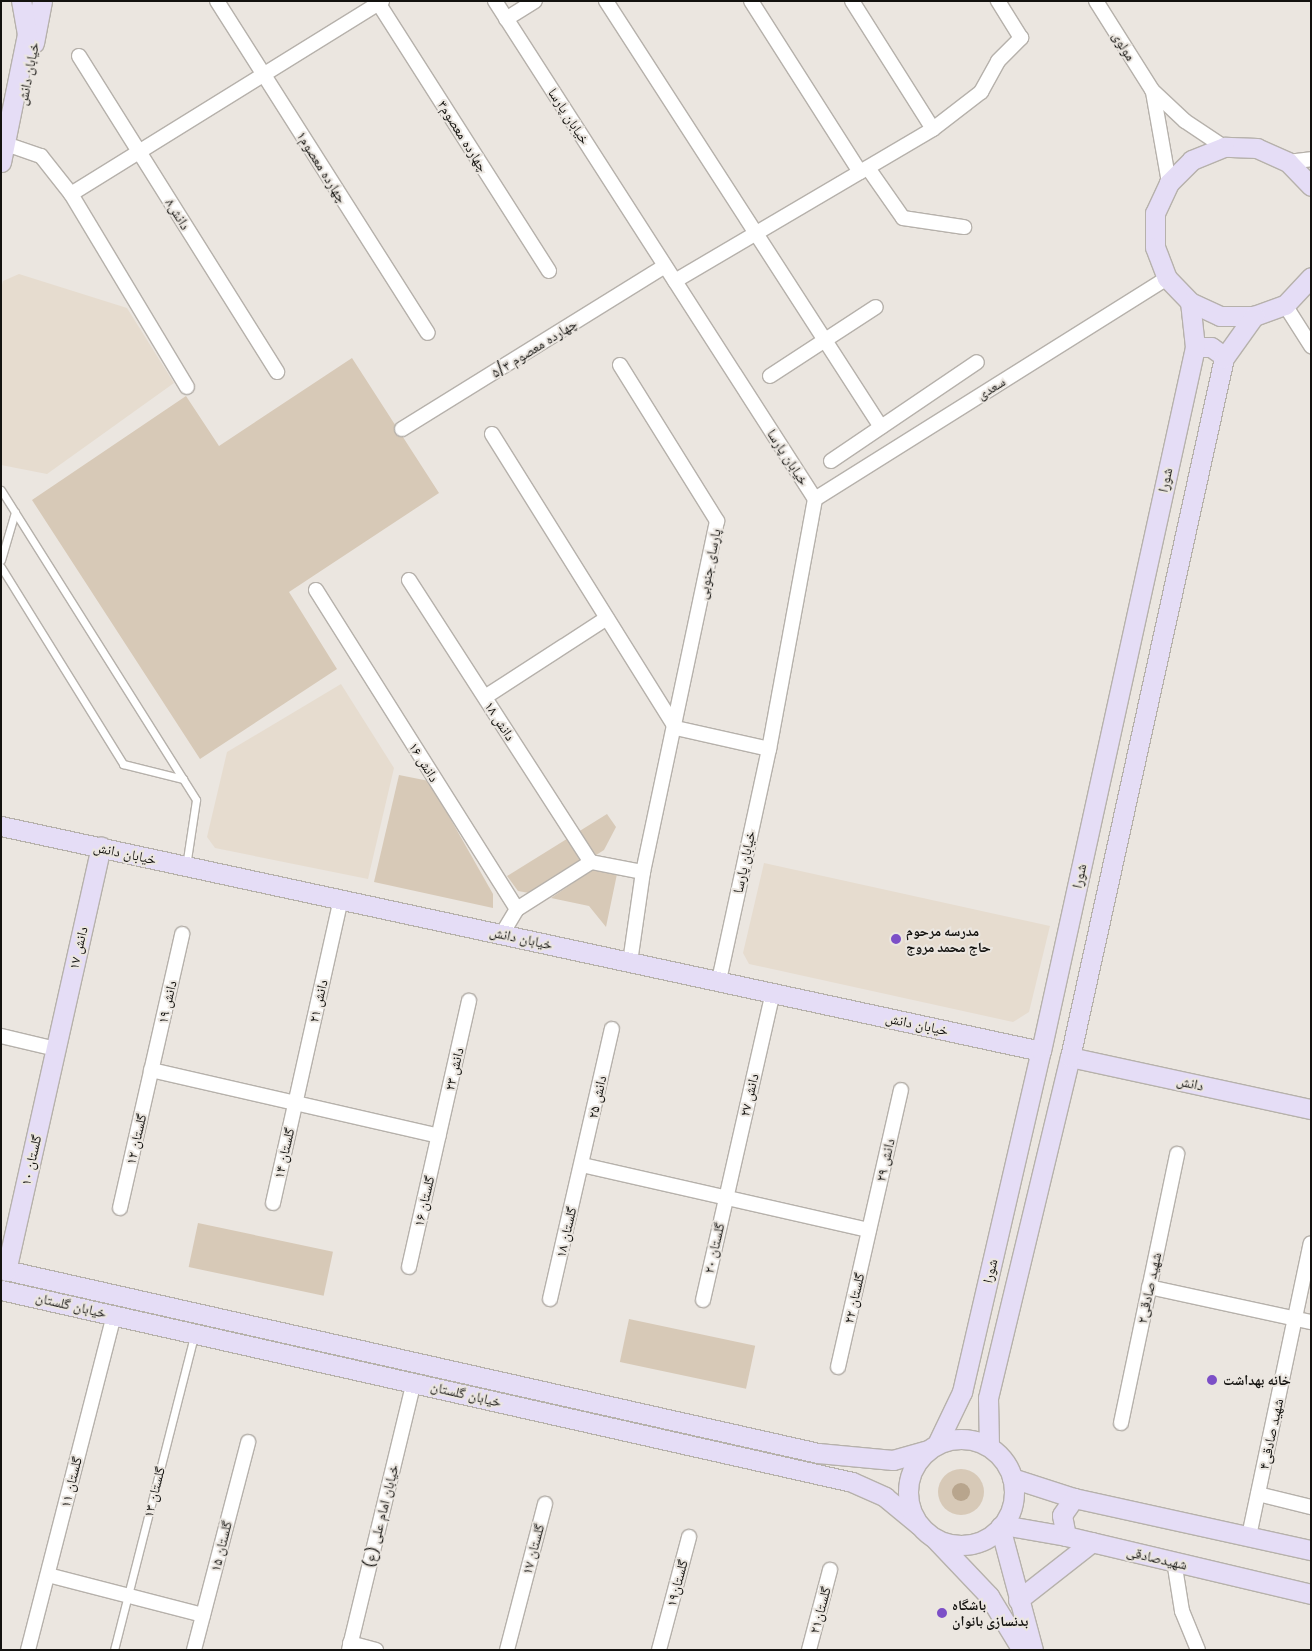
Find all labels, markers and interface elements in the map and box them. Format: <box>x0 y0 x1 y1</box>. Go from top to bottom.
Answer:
street label: مولوی <box>1109 28 1139 64</box>
street label: خیابان دانش <box>14 41 42 107</box>
street label: خیابان پارسا <box>545 85 593 147</box>
street label: چهارده معصوم۳ <box>434 97 492 175</box>
street label: چهارده معصوم۱ <box>293 128 351 206</box>
street label: دانش۸ <box>162 195 194 233</box>
street label: چهارده معصوم ۵/۳ <box>488 315 580 381</box>
street label: سعدی <box>974 373 1008 403</box>
street label: خیابان پارسا <box>764 426 812 488</box>
street label: شورا <box>1154 466 1176 494</box>
street label: پارسای جنوبی <box>694 527 724 601</box>
street label: دانش ۱۸ <box>481 698 519 744</box>
street label: دانش ۱۶ <box>405 739 443 785</box>
street label: خیابان پارسا <box>729 829 759 895</box>
street label: خیابان دانش <box>92 838 158 868</box>
street label: شورا <box>1068 862 1090 890</box>
street label: خیابان دانش <box>488 923 554 953</box>
place label: مدرسه مرحوم حاج محمد مروج <box>906 923 991 956</box>
street label: دانش ۱۷ <box>65 925 91 971</box>
marker: مدرسه مرحوم حاج محمد مروج <box>890 933 902 945</box>
street label: دانش ۲۱ <box>305 978 331 1024</box>
street label: دانش ۱۹ <box>154 979 180 1025</box>
street label: خیابان دانش <box>884 1009 950 1039</box>
street label: دانش ۲۳ <box>441 1046 467 1092</box>
street label: دانش ۲۷ <box>736 1072 762 1118</box>
street label: دانش <box>1175 1072 1205 1094</box>
street label: دانش ۲۵ <box>584 1074 610 1120</box>
street label: گلستان ۱۲ <box>122 1112 150 1166</box>
street label: گلستان ۱۴ <box>270 1126 298 1180</box>
street label: گلستان ۱۰ <box>17 1133 45 1187</box>
street label: دانش ۲۹ <box>872 1137 898 1183</box>
street label: گلستان ۱۶ <box>410 1174 438 1228</box>
street label: گلستان ۱۸ <box>552 1205 580 1259</box>
street label: گلستان ۲۰ <box>700 1221 728 1275</box>
street label: شهید صادقی۲ <box>1133 1251 1165 1325</box>
street label: شورا <box>979 1257 1001 1285</box>
street label: گلستان ۲۲ <box>840 1271 868 1325</box>
street label: خیابان گلستان <box>34 1289 108 1321</box>
place label: خانه بهداشت <box>1223 1372 1291 1388</box>
marker: خانه بهداشت <box>1205 1373 1219 1387</box>
street label: خیابان گلستان <box>429 1378 503 1410</box>
street label: شهید صادقی۴ <box>1255 1397 1287 1471</box>
street label: گلستان ۱۱ <box>57 1455 85 1509</box>
street label: خیابان امام علی (ع) <box>360 1463 402 1569</box>
street label: گلستان ۱۳ <box>140 1465 168 1519</box>
street label: گلستان ۱۵ <box>207 1519 235 1573</box>
street label: گلستان ۱۷ <box>518 1522 548 1576</box>
street label: شهیدصادقی <box>1125 1543 1189 1573</box>
street label: گلستان۱۹ <box>663 1558 691 1608</box>
street label: گلستان۲۱ <box>806 1585 834 1635</box>
place label: باشگاه بدنسازی بانوان <box>952 1597 1028 1630</box>
marker: باشگاه بدنسازی بانوان <box>936 1607 948 1619</box>

